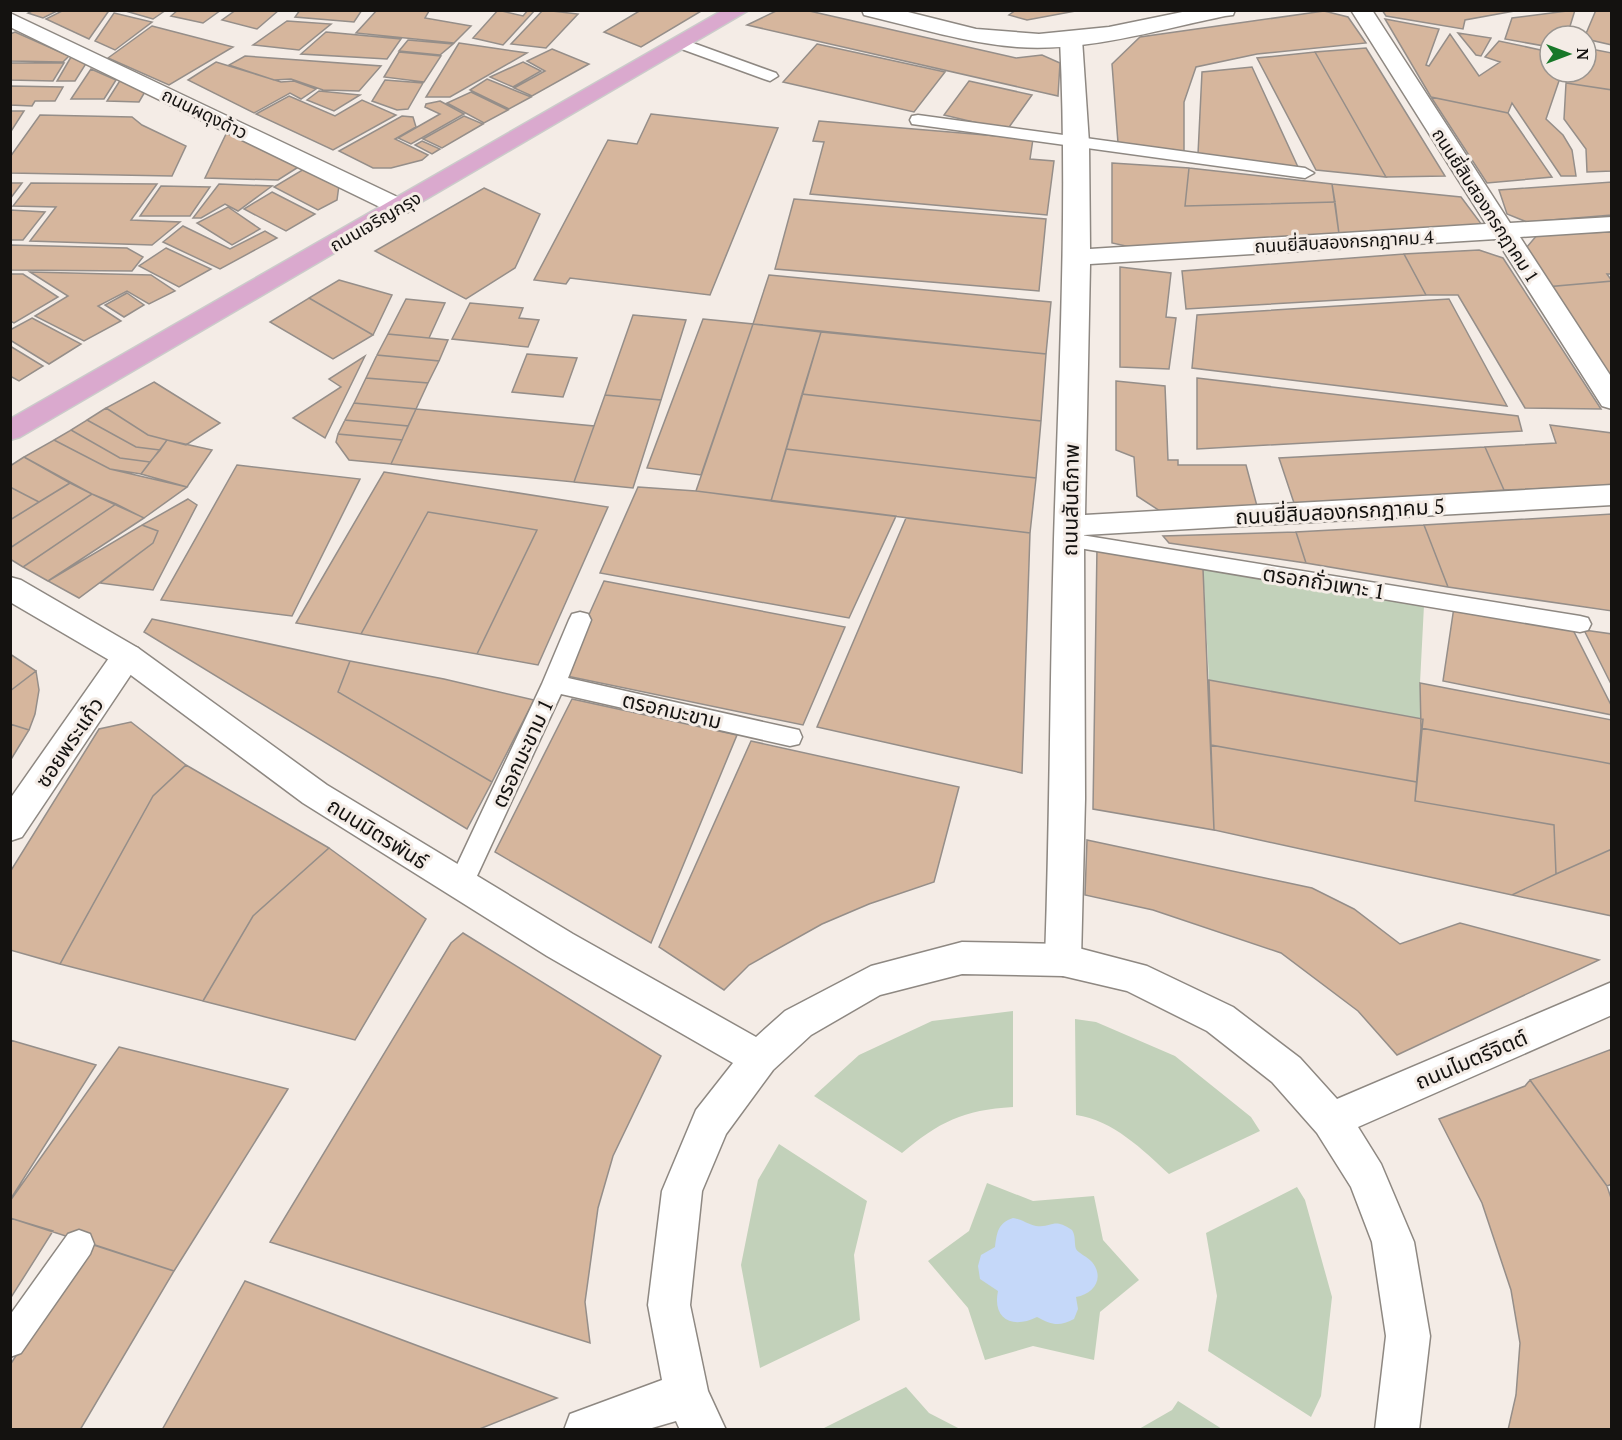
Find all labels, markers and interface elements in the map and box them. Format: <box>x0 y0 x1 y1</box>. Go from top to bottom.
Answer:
north arrow <box>1538 24 1598 84</box>
text: N <box>1572 48 1594 60</box>
street label: ถนนผดุงด้าว <box>158 82 252 144</box>
street label: ถนนยี่สิบสองกรกฎาคม 1 <box>1427 123 1545 287</box>
street label: ถนนเจริญกรุง <box>325 185 425 257</box>
street label: ถนนยี่สิบสองกรกฎาคม 4 <box>1254 224 1435 258</box>
street label: ถนนสันติภาพ <box>1055 444 1085 556</box>
street label: ถนนยี่สิบสองกรกฎาคม 5 <box>1235 492 1445 530</box>
street label: ตรอกถั่วเพาะ 1 <box>1261 559 1387 605</box>
street label: ตรอกมะขาม <box>620 685 724 735</box>
street label: ซอยพระแก้ว <box>29 691 109 793</box>
street label: ตรอกมะขาม 1 <box>484 694 560 812</box>
street label: ถนนมิตรพันธ์ <box>322 791 434 875</box>
street label: ถนนไมตรีจิตต์ <box>1411 1023 1531 1095</box>

